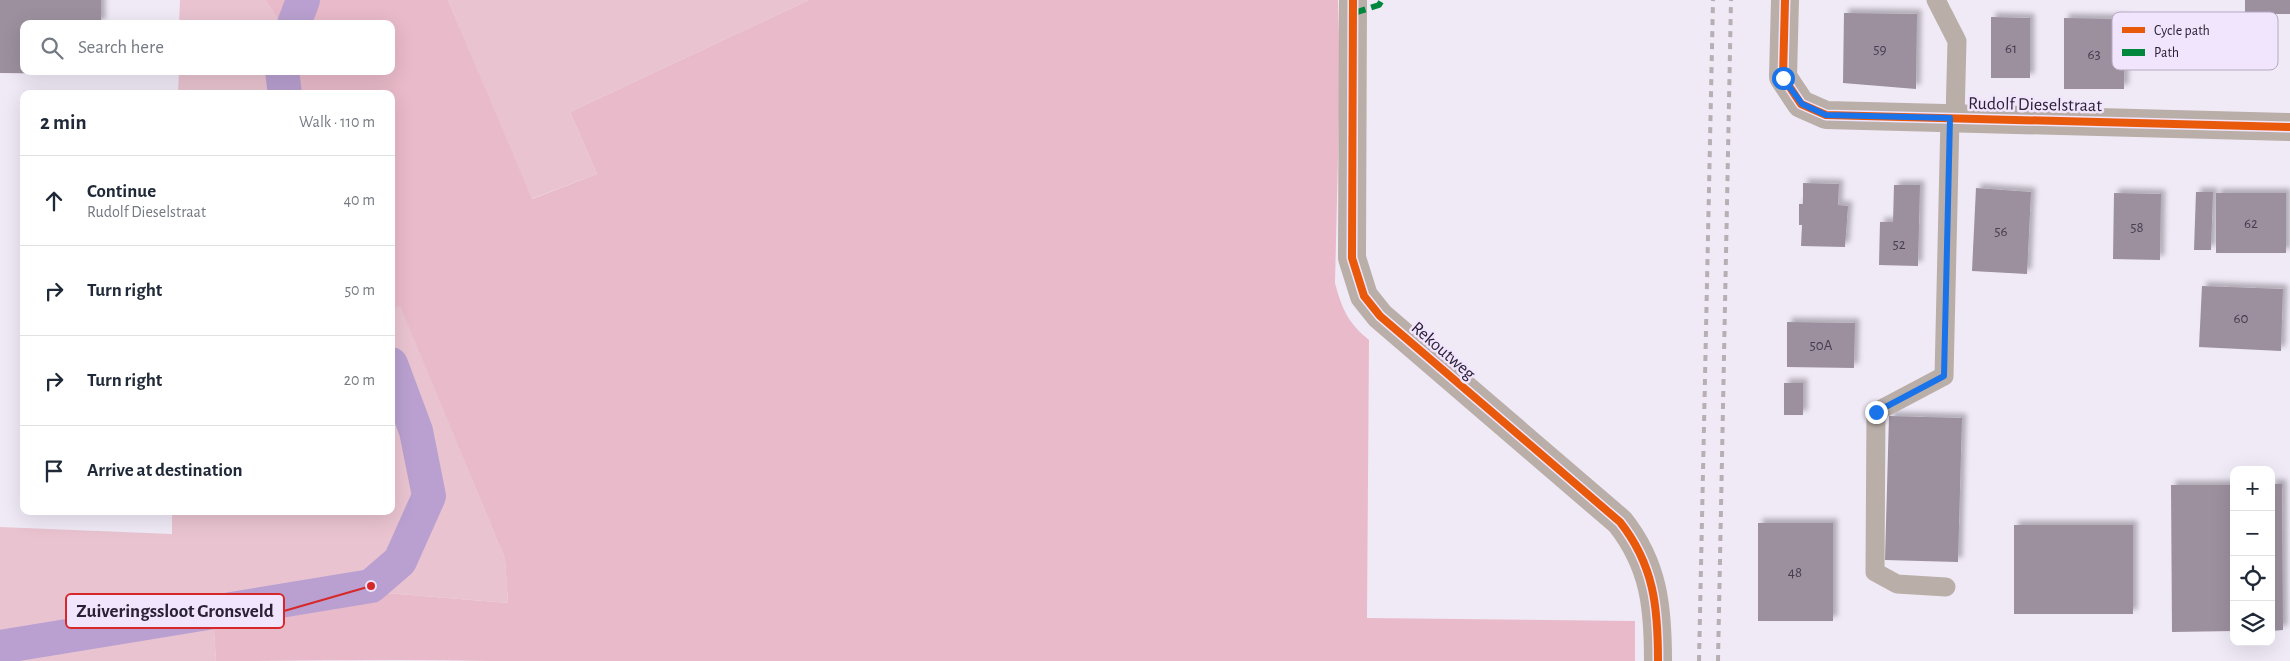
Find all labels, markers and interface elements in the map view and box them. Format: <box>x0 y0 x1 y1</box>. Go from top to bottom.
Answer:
legend <box>2112 12 2278 70</box>
search box <box>20 20 395 75</box>
text: Cycle path <box>2154 24 2210 38</box>
icon: search <box>38 34 66 62</box>
text: Search here <box>78 38 164 57</box>
house number: 61 <box>2005 41 2017 56</box>
house number: 59 <box>1873 42 1887 57</box>
text: Path <box>2154 46 2179 60</box>
house number: 63 <box>2087 47 2101 62</box>
route start <box>1772 67 1795 90</box>
street label: Rudolf Dieselstraat <box>1968 95 2102 115</box>
text: 2 min <box>40 112 87 133</box>
text: Walk · 110 m <box>299 114 375 130</box>
text: Continue <box>87 182 156 201</box>
icon: ahead <box>40 187 68 215</box>
text: 40 m <box>343 192 375 208</box>
text: Rudolf Dieselstraat <box>87 204 206 220</box>
house number: 62 <box>2244 216 2258 231</box>
house number: 58 <box>2130 220 2144 235</box>
house number: 56 <box>1994 224 2008 239</box>
house number: 52 <box>1892 237 1906 252</box>
icon: right <box>40 277 68 305</box>
text: Turn right <box>87 281 162 300</box>
text: 50 m <box>344 282 375 298</box>
house number: 60 <box>2234 311 2249 326</box>
street label: Rekoutweg <box>1408 319 1479 384</box>
house number: 50A <box>1810 338 1833 353</box>
icon: right <box>40 367 68 395</box>
text: Turn right <box>87 371 162 390</box>
text: 20 m <box>344 372 375 388</box>
route end <box>1865 401 1888 424</box>
icon: arrive <box>40 457 68 485</box>
text: Arrive at destination <box>87 461 243 480</box>
map controls <box>2230 466 2275 646</box>
button: + <box>2230 466 2275 511</box>
button: − <box>2230 511 2275 556</box>
button: locate <box>2230 556 2275 601</box>
house number: 48 <box>1788 565 1802 580</box>
callout: Zuiveringssloot Gronsveld <box>66 594 284 628</box>
button: layers <box>2230 601 2275 646</box>
text: Zuiveringssloot Gronsveld <box>76 602 274 621</box>

